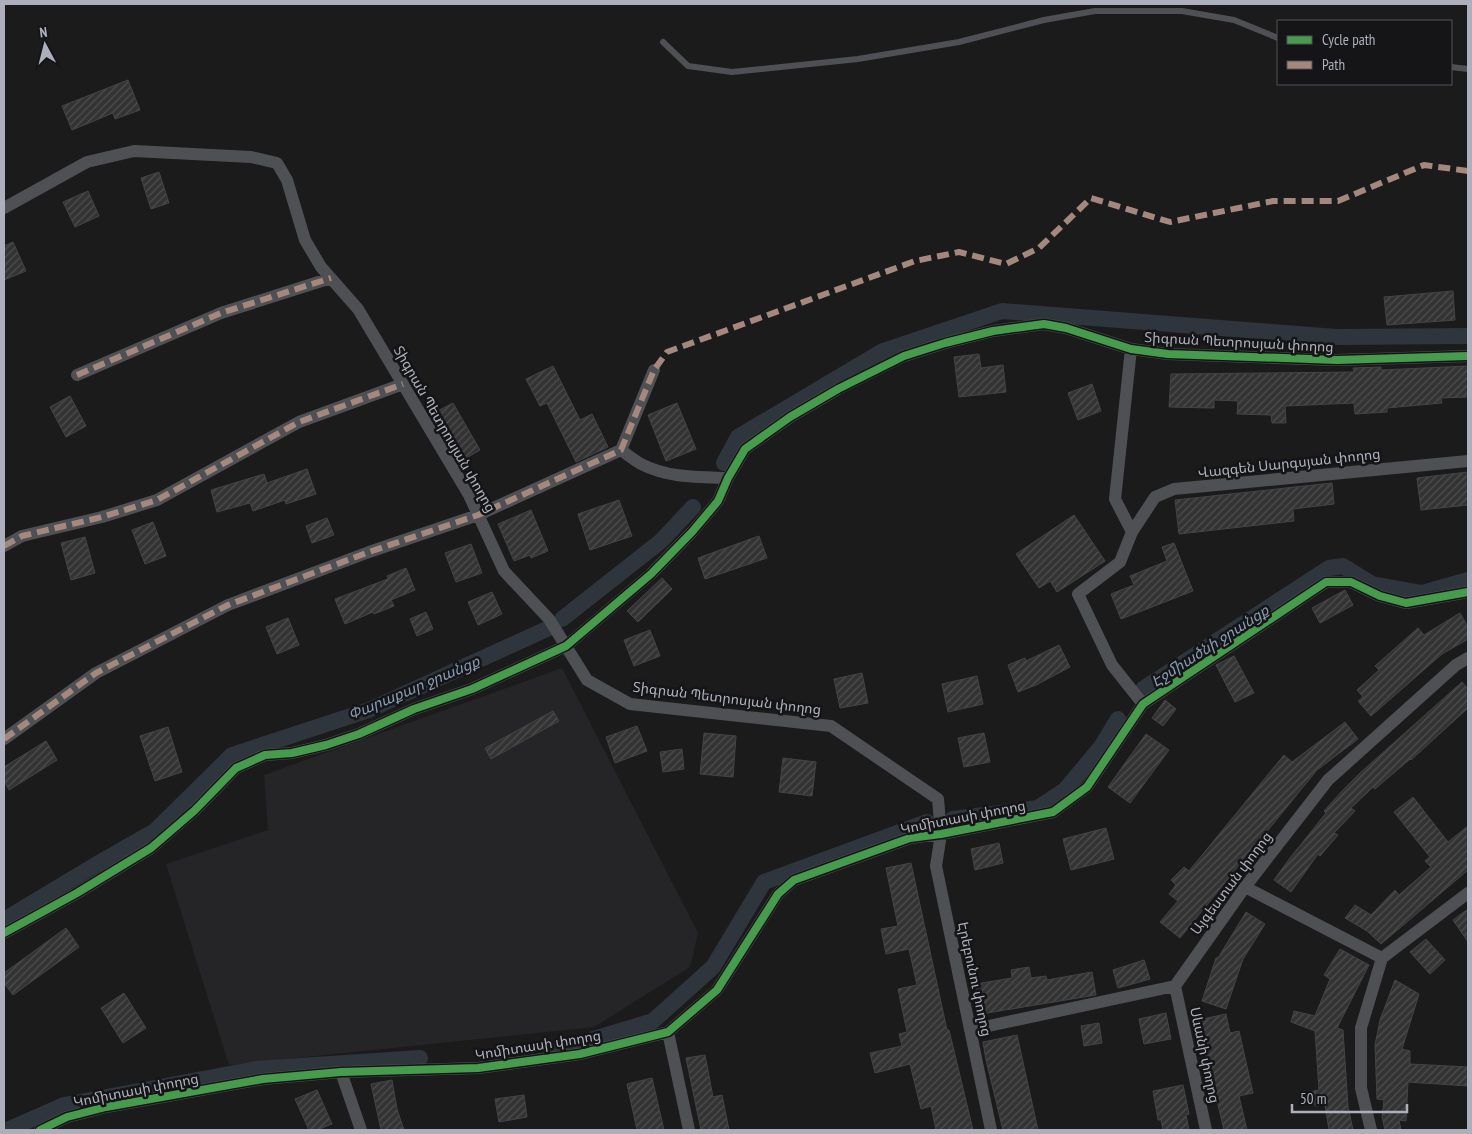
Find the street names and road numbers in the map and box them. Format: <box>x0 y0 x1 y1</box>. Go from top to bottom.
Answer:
street label: Տիգրան Պետրոսյան փողոց <box>1144 328 1334 356</box>
street label: Տիգրան Պետրոսյան փողոց <box>390 342 500 516</box>
street label: Վազգեն Սարգսյան փողոց <box>1197 444 1381 482</box>
street label: Տիգրան Պետրոսյան փողոց <box>632 678 822 718</box>
street label: Կոմիտասի փողոց <box>899 796 1027 838</box>
street label: Այգեստան փողոց <box>1186 828 1276 938</box>
street label: Էրեբունու փողոց <box>954 920 996 1038</box>
street label: Սևանի փողոց <box>1186 1005 1224 1105</box>
street label: Կոմիտասի փողոց <box>474 1026 602 1064</box>
street label: Կոմիտասի փողոց <box>72 1069 200 1111</box>

